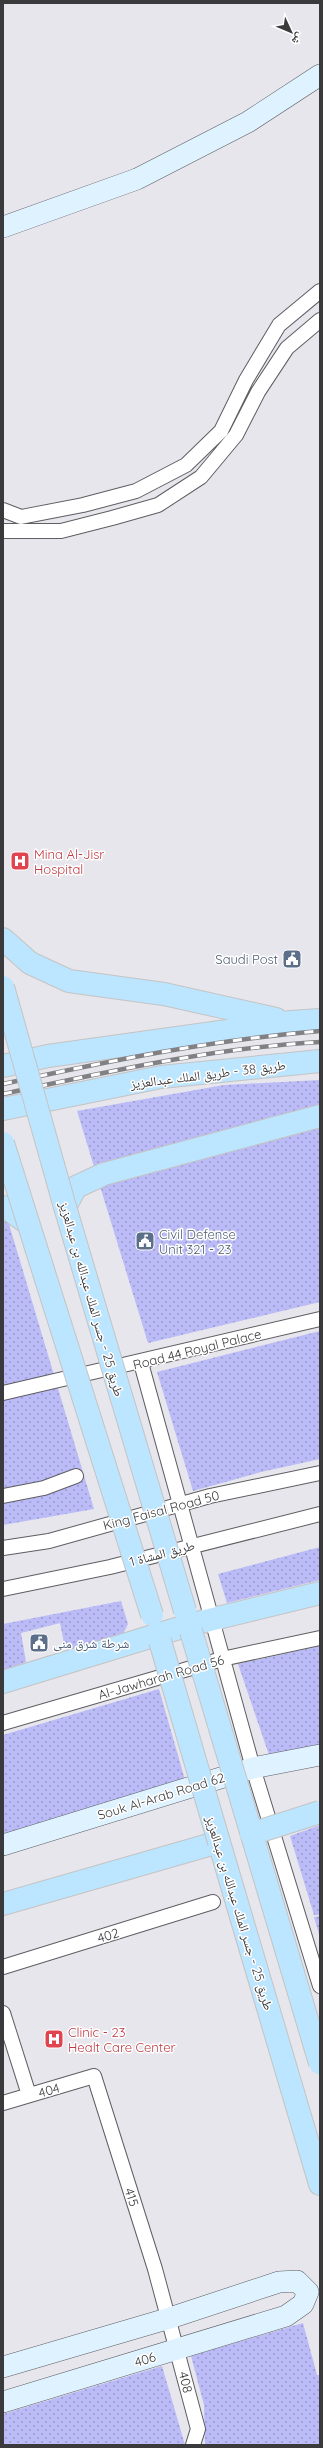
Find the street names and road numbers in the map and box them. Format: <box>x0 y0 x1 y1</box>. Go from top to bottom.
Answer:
street label: طريق 38 - طريق الملك عبدالعزيز <box>128 1057 287 1093</box>
street label: طريق 25 - جسر الملك عبدالله بن عبدالعزيز <box>55 1199 128 1399</box>
street label: Road 44 Royal Palace <box>131 1325 263 1373</box>
street label: King Faisal Road 50 <box>101 1487 221 1533</box>
street label: طريق المشاة 1 <box>128 1537 197 1570</box>
street label: Al-Jawharah Road 56 <box>96 1651 226 1703</box>
street label: Souk Al-Arab Road 62 <box>96 1769 226 1823</box>
street label: طريق 25 - جسر الملك عبدالله بن عبدالعزيز <box>202 1813 277 2012</box>
street label: 402 <box>95 1924 121 1946</box>
street label: 404 <box>36 2079 62 2101</box>
street label: 415 <box>122 2186 142 2208</box>
street label: 406 <box>132 2348 158 2370</box>
street label: 408 <box>176 2370 196 2394</box>

